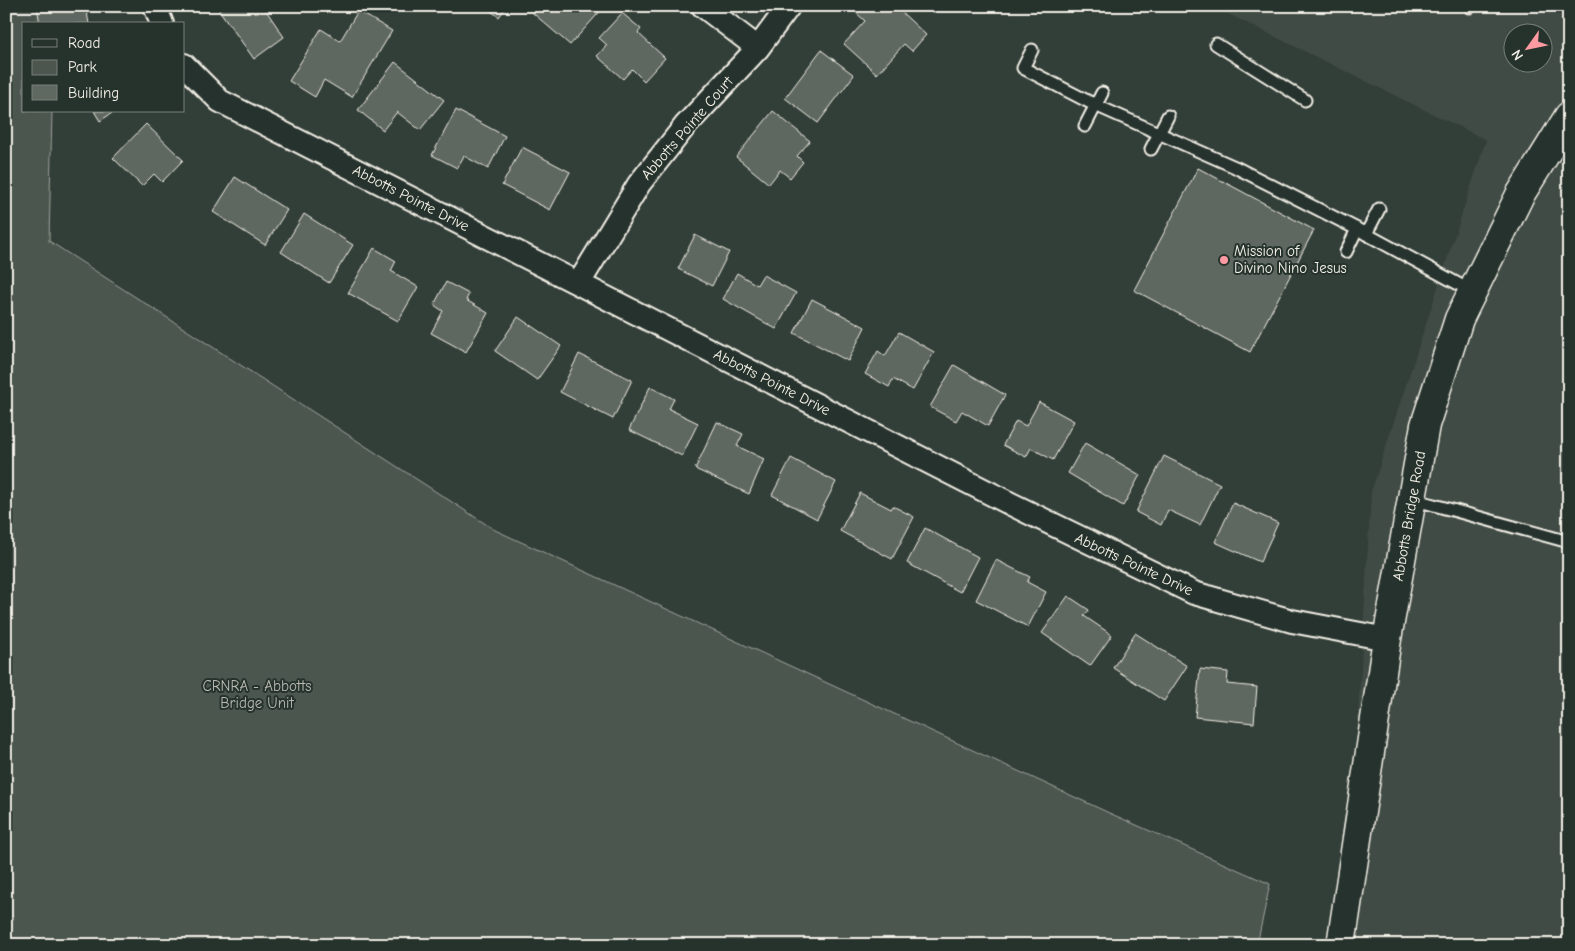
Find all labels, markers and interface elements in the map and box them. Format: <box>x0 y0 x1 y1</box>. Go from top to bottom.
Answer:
legend <box>22 22 185 112</box>
north arrow <box>1502 22 1552 72</box>
text: Road <box>68 34 100 52</box>
text: N <box>1508 46 1527 63</box>
text: Park <box>68 58 97 76</box>
street label: Abbotts Pointe Court <box>637 72 737 183</box>
text: Building <box>68 84 119 102</box>
street label: Abbotts Pointe Drive <box>350 161 473 235</box>
place label: Mission of Divino Nino Jesus <box>1234 242 1347 277</box>
marker: Mission of Divino Nino Jesus <box>1218 254 1230 266</box>
street label: Abbotts Pointe Drive <box>711 345 834 419</box>
street label: Abbotts Bridge Road <box>1389 450 1429 582</box>
street label: Abbotts Pointe Drive <box>1072 529 1196 600</box>
park label: CRNRA - Abbotts Bridge Unit <box>202 677 312 712</box>

